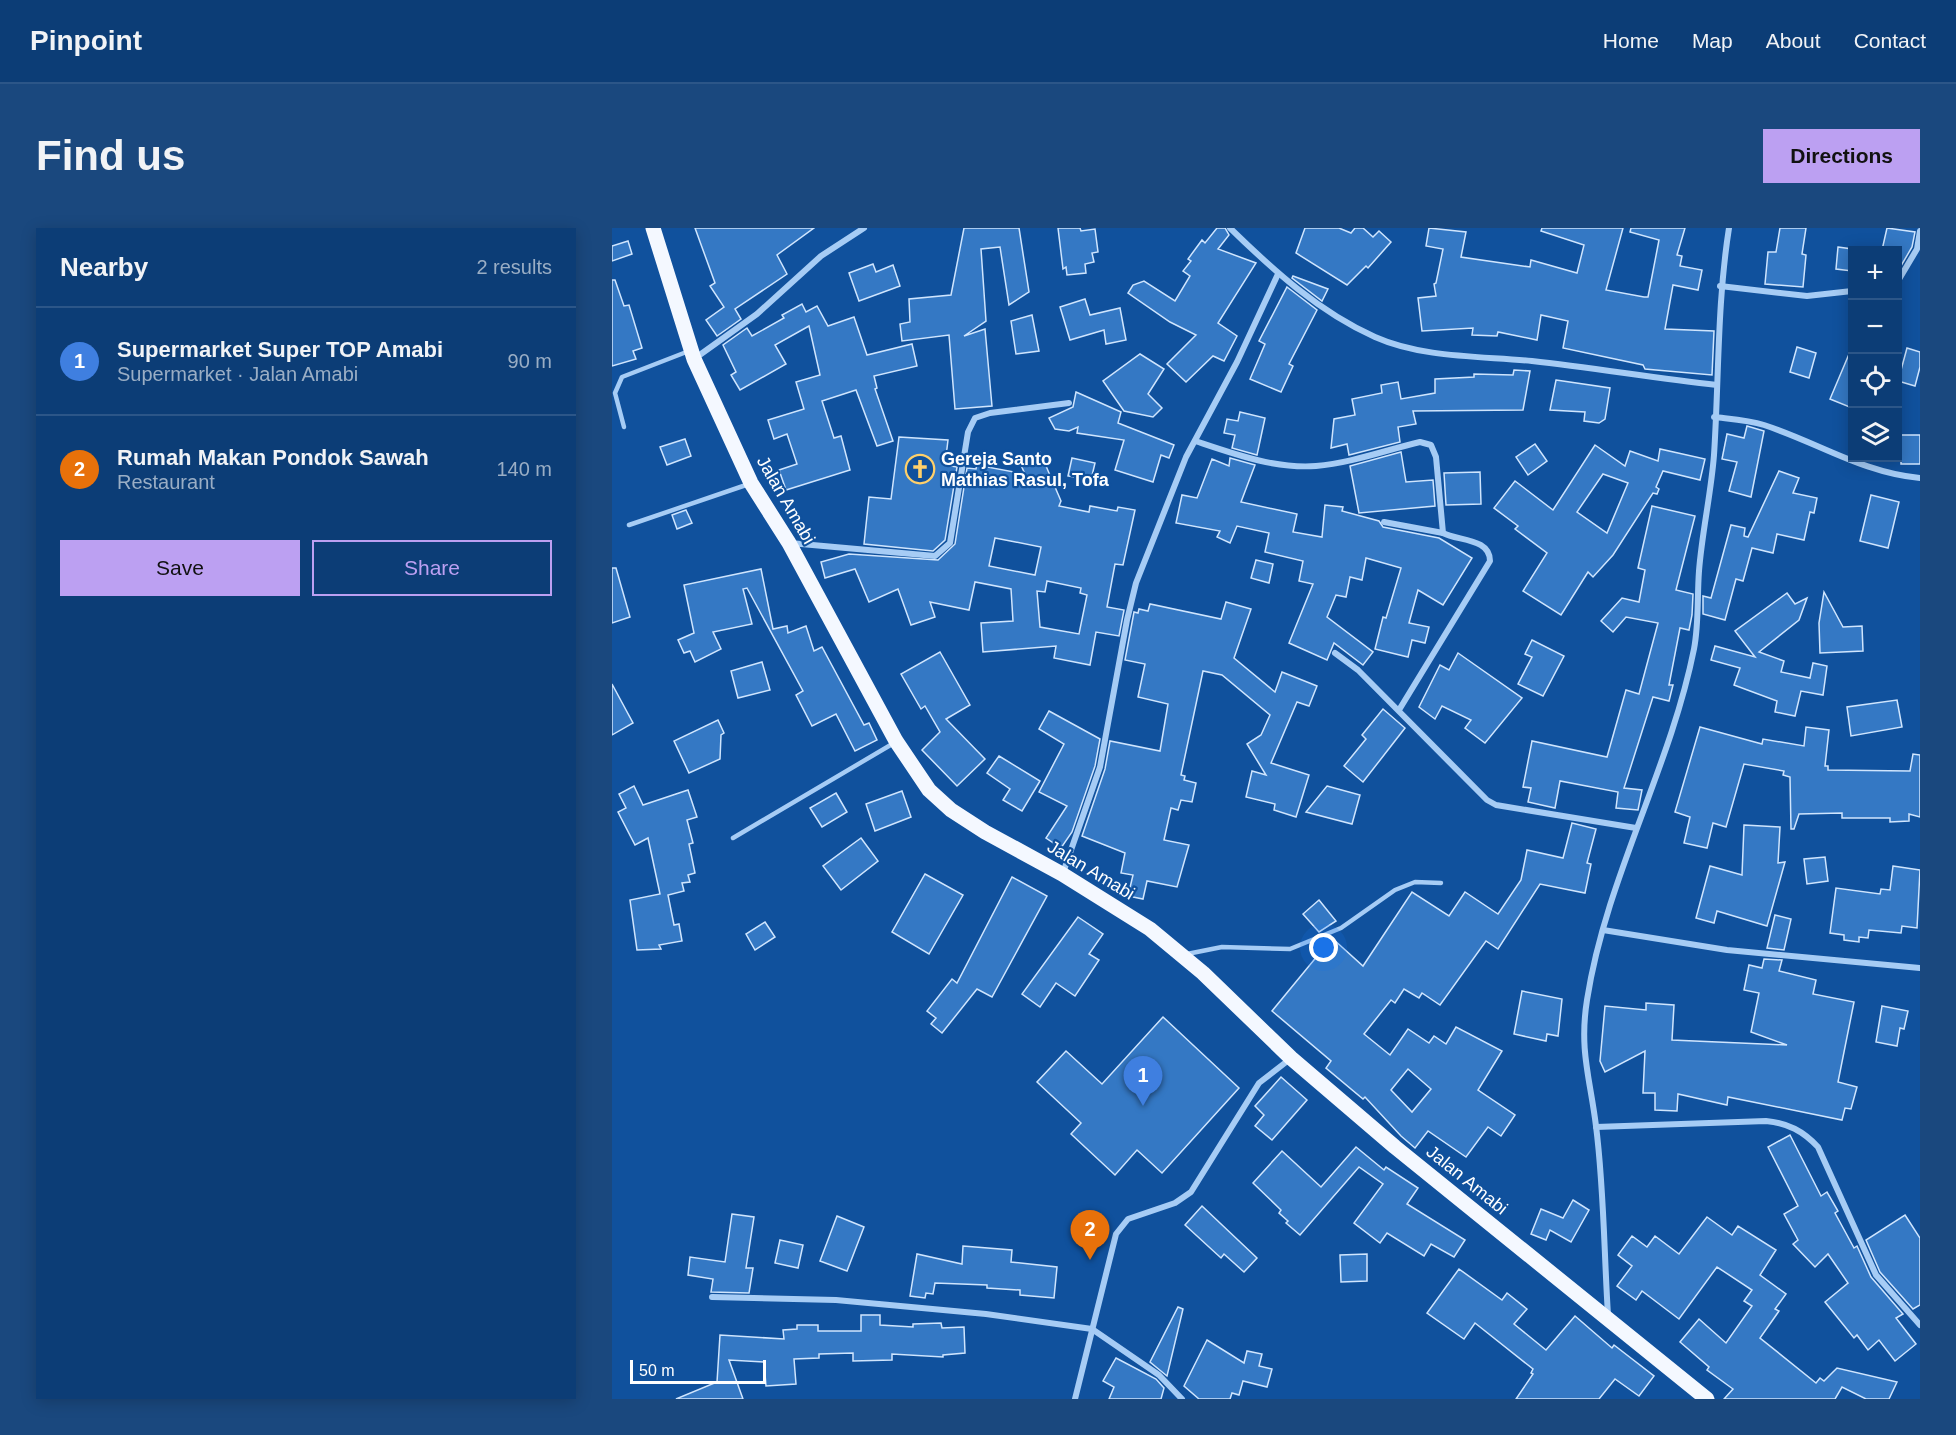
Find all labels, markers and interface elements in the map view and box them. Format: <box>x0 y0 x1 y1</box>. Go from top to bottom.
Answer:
text: Pinpoint <box>30 25 142 56</box>
text: Home <box>1603 29 1659 52</box>
text: Map <box>1692 29 1733 52</box>
text: About <box>1766 29 1821 52</box>
text: Contact <box>1854 29 1926 52</box>
button: Directions <box>1763 129 1920 183</box>
text: Find us <box>36 132 185 179</box>
map controls <box>1848 246 1902 462</box>
button: + <box>1848 246 1902 300</box>
text: Nearby <box>60 252 148 282</box>
text: 2 results <box>476 256 552 278</box>
button: − <box>1848 300 1902 354</box>
text: Supermarket Super TOP Amabi <box>117 337 443 362</box>
text: 1 <box>74 350 85 372</box>
text: 90 m <box>508 350 552 372</box>
button: locate <box>1848 354 1902 408</box>
text: Supermarket · Jalan Amabi <box>117 363 358 385</box>
button: layers <box>1848 408 1902 462</box>
text: Rumah Makan Pondok Sawah <box>117 445 429 470</box>
place label: Gereja Santo Mathias Rasul, Tofa <box>941 449 1110 490</box>
street label: Jalan Amabi <box>753 453 819 547</box>
church icon: Gereja Santo Mathias Rasul, Tofa <box>904 453 936 485</box>
text: 2 <box>74 458 85 480</box>
text: 140 m <box>496 458 552 480</box>
text: Restaurant <box>117 471 215 493</box>
button: Save <box>60 540 300 596</box>
button: Share <box>312 540 552 596</box>
street label: Jalan Amabi <box>1044 836 1138 904</box>
your location <box>1309 933 1338 962</box>
pin: 1 <box>1124 1056 1162 1106</box>
street label: Jalan Amabi <box>1423 1141 1511 1219</box>
pin: 2 <box>1070 1210 1110 1260</box>
scale bar <box>630 1357 766 1384</box>
text: 50 m <box>639 1362 675 1379</box>

